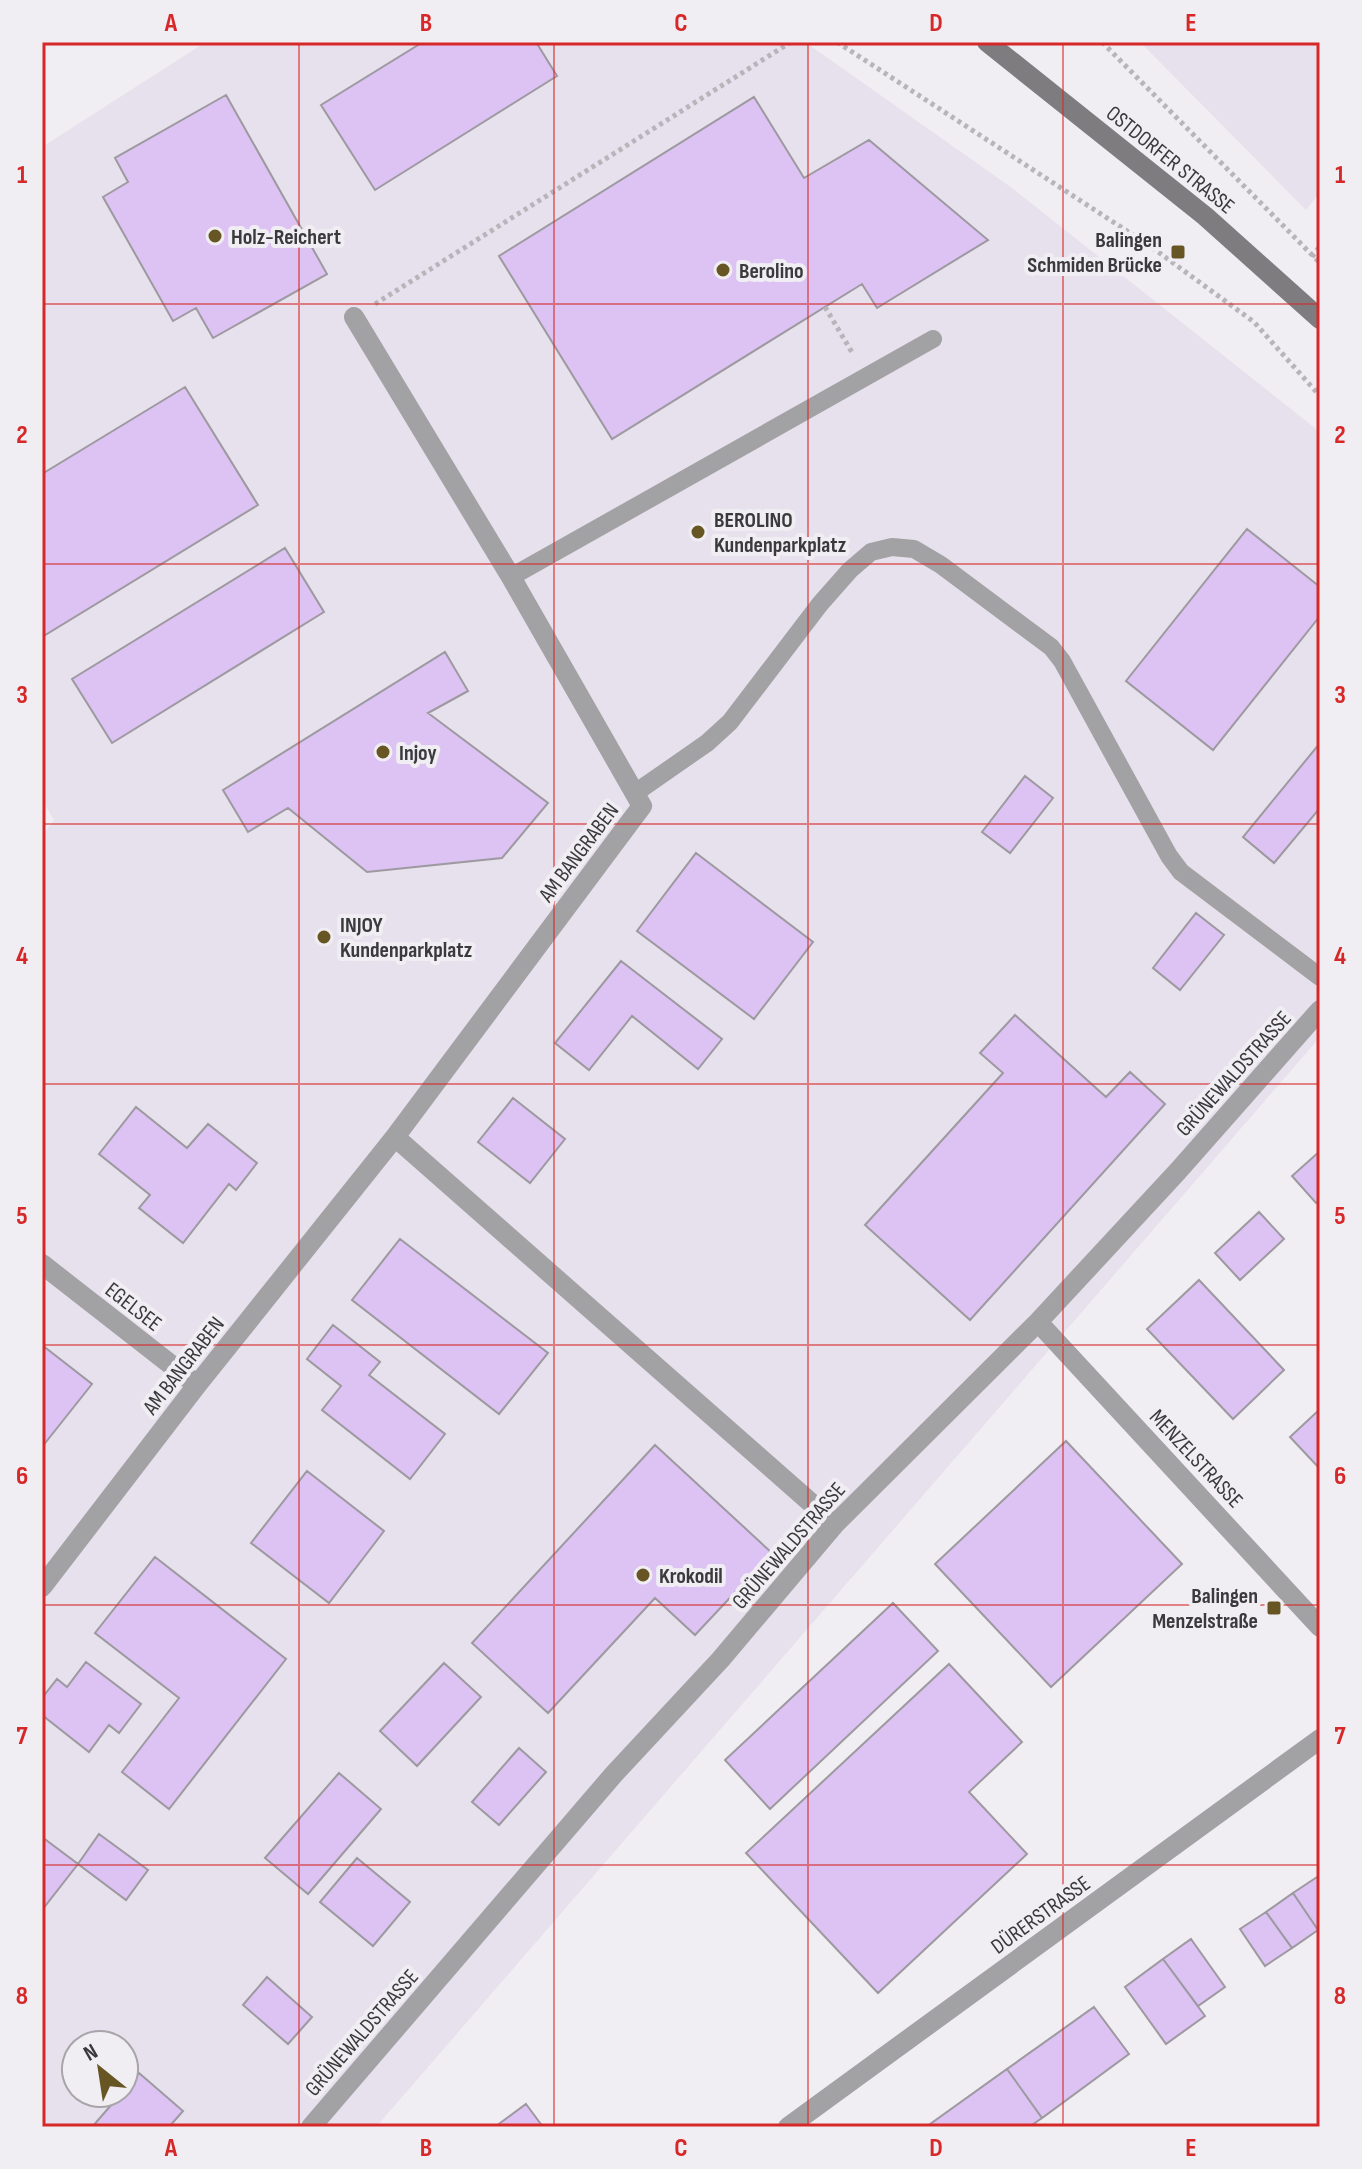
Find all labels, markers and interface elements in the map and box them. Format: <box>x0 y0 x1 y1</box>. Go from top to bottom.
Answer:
text: A <box>164 8 178 39</box>
text: B <box>420 8 432 39</box>
text: C <box>674 8 688 39</box>
text: D <box>929 8 943 39</box>
text: E <box>1185 8 1197 39</box>
street label: OSTDORFER STRASSE <box>1100 100 1240 220</box>
text: 1 <box>17 160 27 191</box>
text: 1 <box>1335 160 1345 191</box>
place label: Holz-Reichert <box>231 224 341 251</box>
marker: Holz-Reichert <box>206 227 224 245</box>
place label: Balingen Schmiden Brücke <box>1027 227 1162 279</box>
marker: Balingen Schmiden Brücke <box>1169 243 1187 261</box>
place label: Berolino <box>739 258 804 285</box>
marker: Berolino <box>714 261 732 279</box>
text: 2 <box>16 420 28 451</box>
text: 2 <box>1334 420 1346 451</box>
place label: BEROLINO Kundenparkplatz <box>714 507 847 559</box>
marker: BEROLINO Kundenparkplatz <box>689 523 707 541</box>
text: 3 <box>16 680 28 711</box>
text: 3 <box>1334 680 1346 711</box>
place label: Injoy <box>399 740 437 767</box>
marker: Injoy <box>374 743 392 761</box>
street label: AM BANGRABEN <box>533 798 625 908</box>
place label: INJOY Kundenparkplatz <box>340 912 473 964</box>
marker: INJOY Kundenparkplatz <box>315 928 333 946</box>
text: 4 <box>16 941 28 972</box>
text: 4 <box>1334 941 1346 972</box>
street label: GRÜNEWALDSTRASSE <box>1171 1006 1297 1142</box>
text: 5 <box>16 1201 28 1232</box>
text: 5 <box>1334 1201 1346 1232</box>
street label: EGELSEE <box>99 1277 167 1338</box>
street label: AM BANGRABEN <box>137 1312 231 1421</box>
street label: MENZELSTRASSE <box>1143 1404 1248 1514</box>
text: 6 <box>16 1461 28 1492</box>
text: 6 <box>1334 1461 1346 1492</box>
street label: GRÜNEWALDSTRASSE <box>727 1477 852 1615</box>
place label: Krokodil <box>659 1563 723 1590</box>
marker: Krokodil <box>634 1566 652 1584</box>
place label: Balingen Menzelstraße <box>1152 1583 1258 1635</box>
marker: Balingen Menzelstraße <box>1265 1599 1283 1617</box>
text: 7 <box>16 1721 28 1752</box>
text: 7 <box>1334 1721 1346 1752</box>
street label: DÜRERSTRASSE <box>986 1870 1096 1960</box>
street label: GRÜNEWALDSTRASSE <box>300 1964 425 2102</box>
text: 8 <box>16 1981 28 2012</box>
text: 8 <box>1334 1981 1346 2012</box>
north arrow <box>60 2029 140 2109</box>
text: N <box>79 2038 103 2068</box>
text: A <box>164 2133 178 2164</box>
text: B <box>420 2133 432 2164</box>
text: C <box>674 2133 688 2164</box>
text: D <box>929 2133 943 2164</box>
text: E <box>1185 2133 1197 2164</box>

